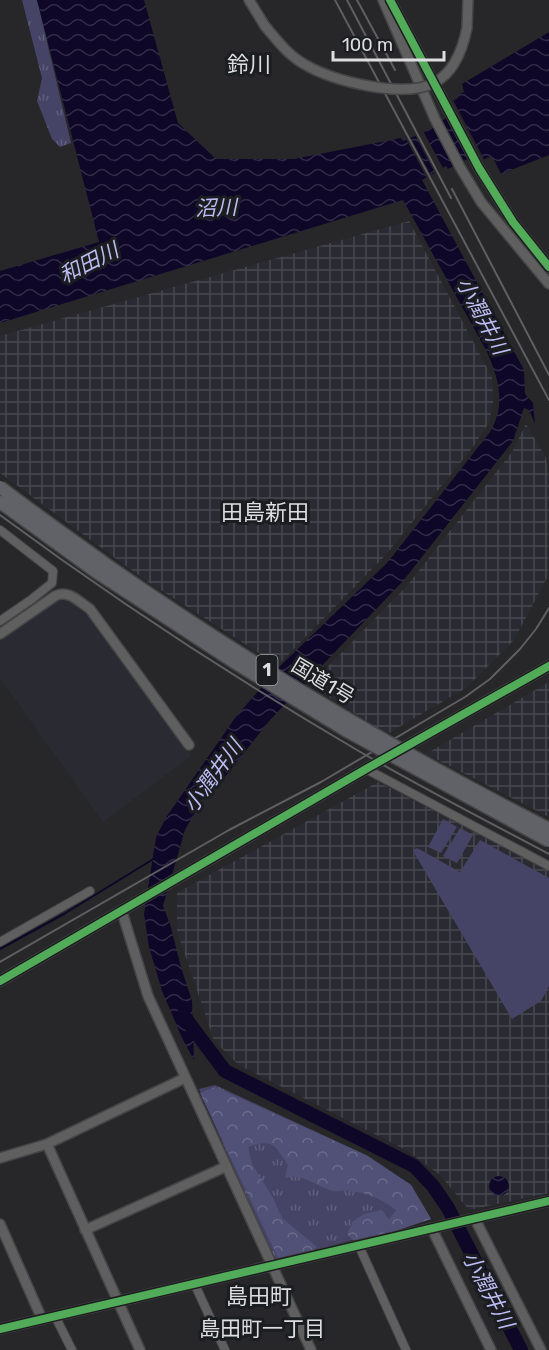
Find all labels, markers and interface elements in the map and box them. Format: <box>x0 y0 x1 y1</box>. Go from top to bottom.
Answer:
scale bar <box>333 24 444 62</box>
text: 100 m <box>342 34 393 56</box>
district label: 鈴川 <box>227 51 271 78</box>
water label: 沼川 <box>195 194 239 221</box>
water label: 和田川 <box>55 236 124 288</box>
water label: 小潤井川 <box>452 273 514 360</box>
district label: 田島新田 <box>221 499 309 526</box>
street label: 国道1号 <box>287 653 359 709</box>
road number: 1 <box>256 655 278 685</box>
water label: 小潤井川 <box>178 733 249 817</box>
water label: 小潤井川 <box>458 1247 520 1334</box>
district label: 島田町 <box>226 1283 292 1310</box>
district label: 島田町一丁目 <box>199 1316 325 1341</box>

